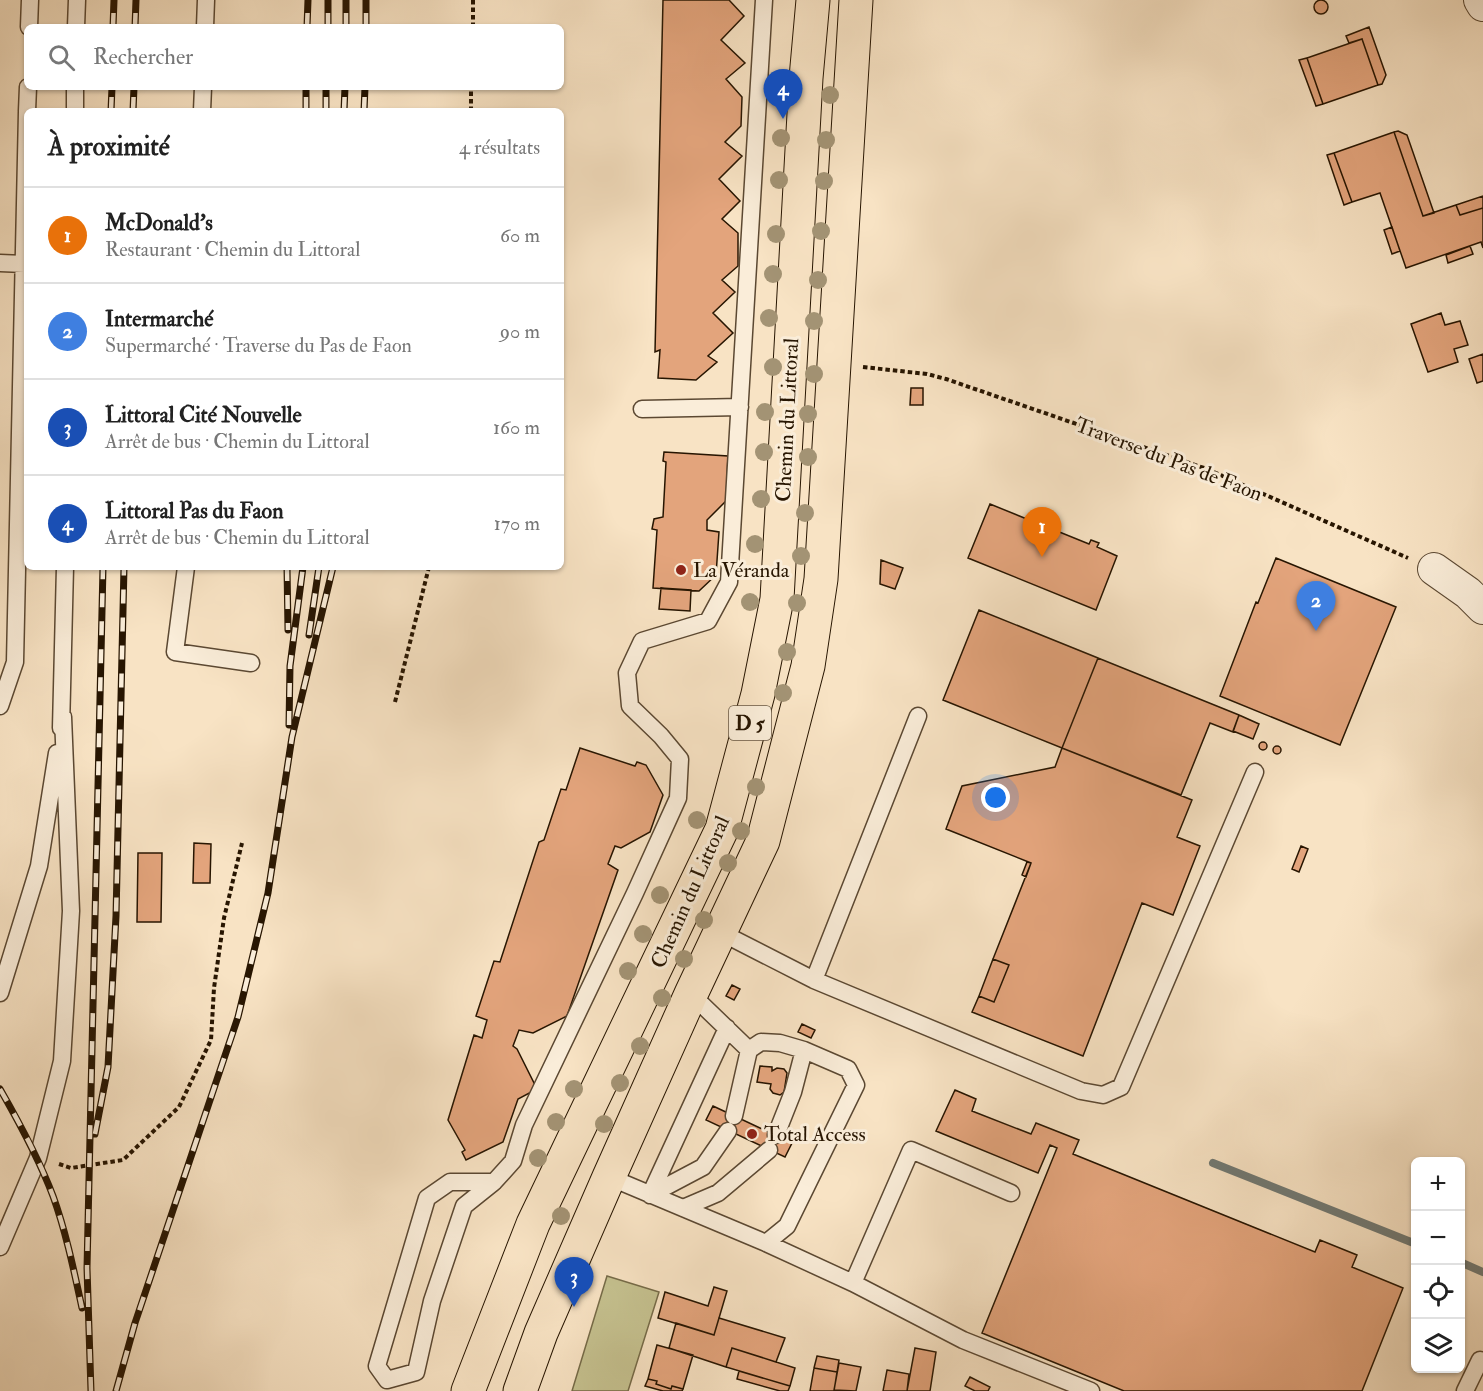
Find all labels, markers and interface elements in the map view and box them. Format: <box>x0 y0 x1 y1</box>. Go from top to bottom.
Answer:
search box <box>24 24 564 90</box>
icon: search <box>45 41 78 74</box>
text: Rechercher <box>93 43 193 71</box>
pin: 4 <box>764 70 802 119</box>
text: À proximité <box>48 131 170 163</box>
text: 4 résultats <box>459 135 540 160</box>
text: McDonald's <box>105 209 213 237</box>
text: 1 <box>64 223 71 248</box>
text: 60 m <box>500 223 540 248</box>
text: Restaurant · Chemin du Littoral <box>105 237 360 262</box>
text: Intermarché <box>105 305 213 333</box>
text: 2 <box>62 319 73 344</box>
text: 90 m <box>500 319 540 344</box>
text: Supermarché · Traverse du Pas de Faon <box>105 333 412 358</box>
street label: Chemin du Littoral <box>770 337 805 503</box>
text: Littoral Cité Nouvelle <box>105 401 302 429</box>
street label: Traverse du Pas de Faon <box>1071 411 1267 508</box>
text: 3 <box>64 415 71 440</box>
text: 160 m <box>493 415 540 440</box>
text: Arrêt de bus · Chemin du Littoral <box>105 429 370 454</box>
text: Littoral Pas du Faon <box>105 497 284 525</box>
pin: 1 <box>1022 508 1062 557</box>
text: 4 <box>62 511 73 536</box>
text: 170 m <box>494 511 540 536</box>
text: Arrêt de bus · Chemin du Littoral <box>105 525 370 550</box>
place label: La Véranda <box>693 557 790 584</box>
marker: La Véranda <box>674 563 688 577</box>
pin: 2 <box>1296 582 1336 631</box>
road number: D 5 <box>729 706 771 740</box>
your location <box>981 783 1010 812</box>
street label: Chemin du Littoral <box>645 811 736 973</box>
place label: Total Access <box>764 1121 866 1148</box>
marker: Total Access <box>745 1127 759 1141</box>
map controls <box>1411 1157 1465 1373</box>
button: + <box>1411 1157 1465 1211</box>
button: − <box>1411 1211 1465 1265</box>
pin: 3 <box>554 1258 594 1307</box>
button: locate <box>1411 1265 1465 1319</box>
button: layers <box>1411 1319 1465 1373</box>

